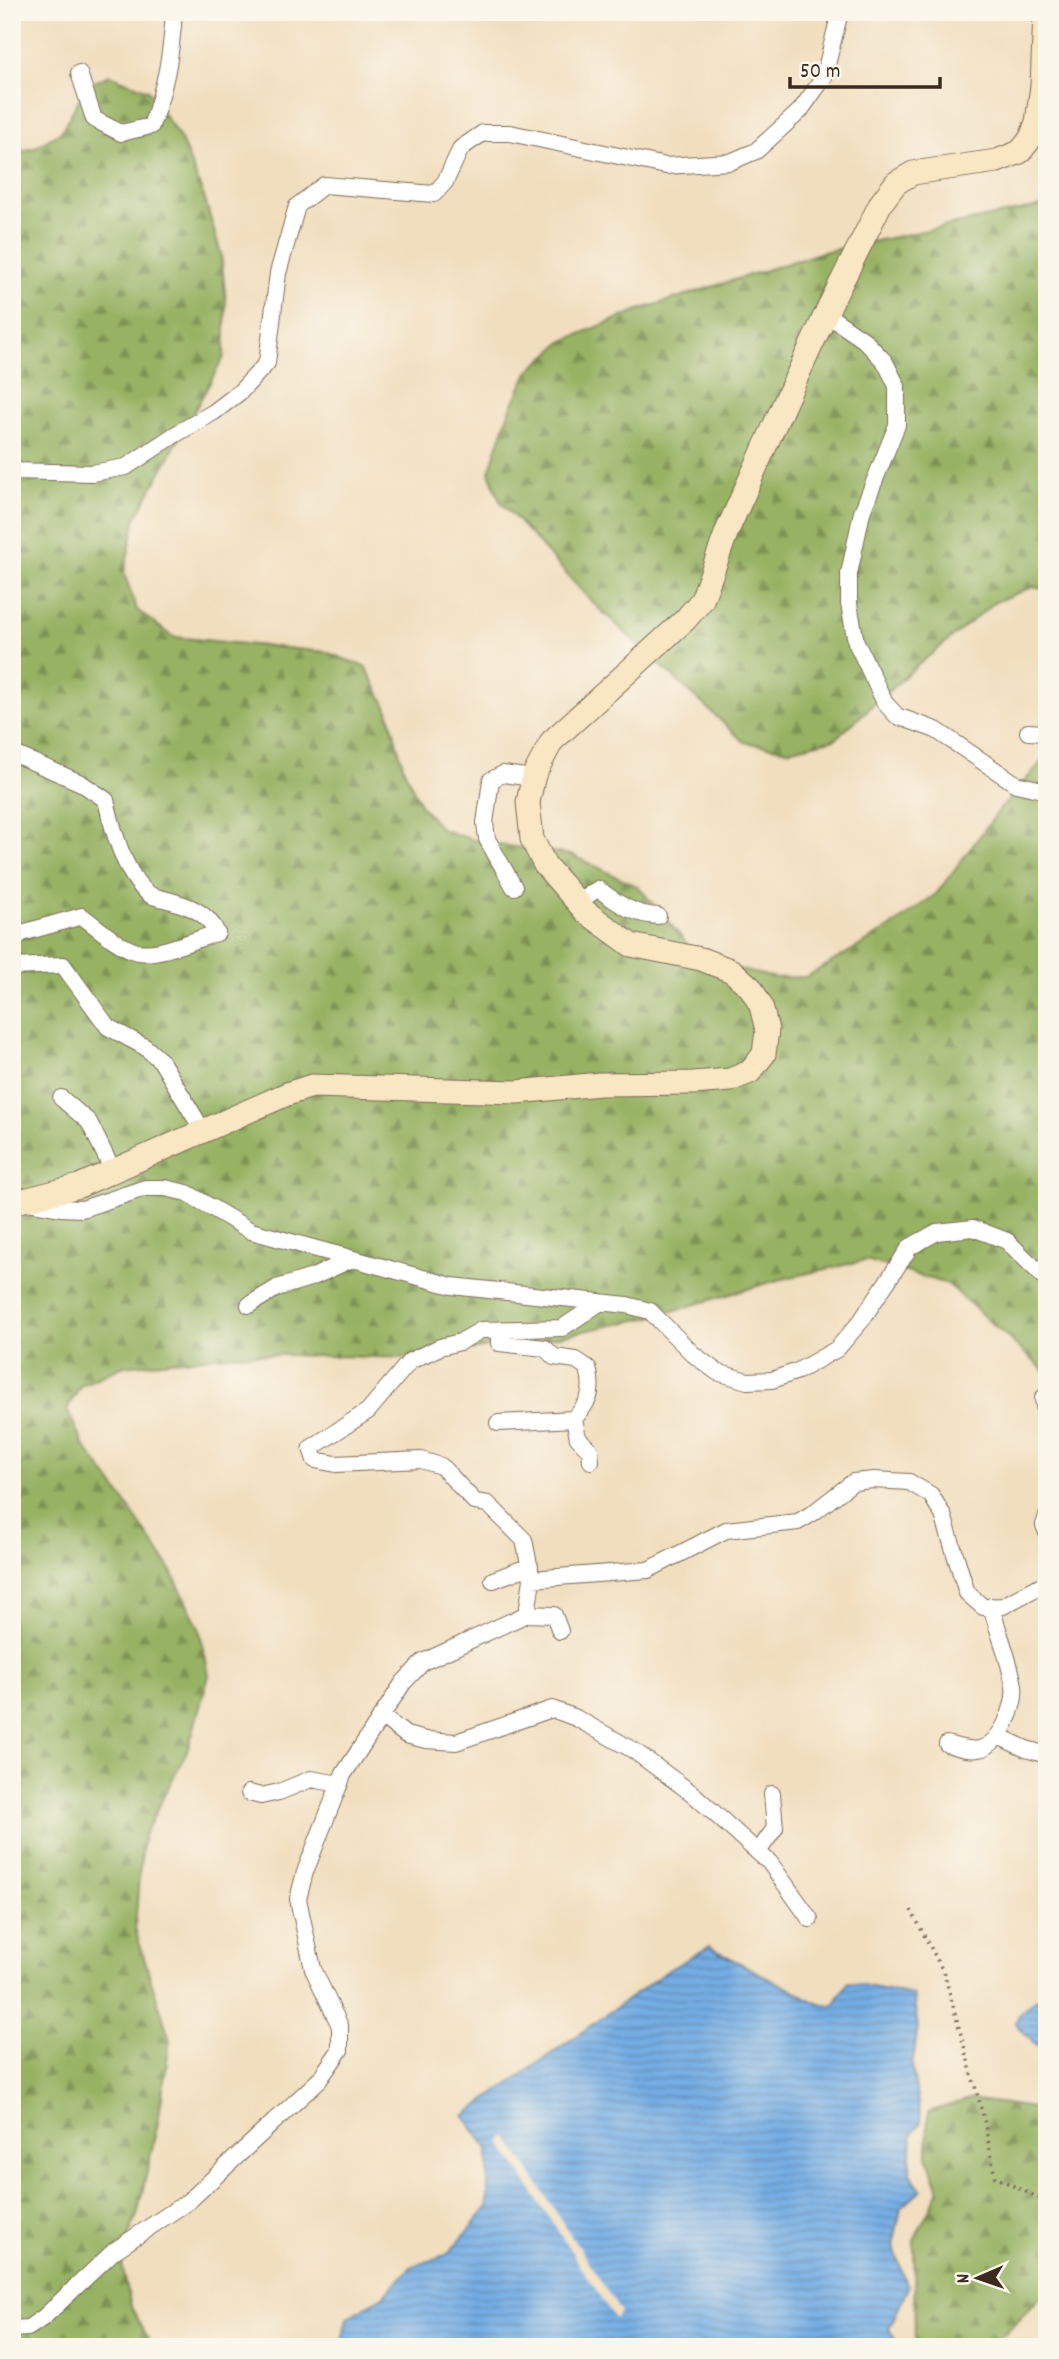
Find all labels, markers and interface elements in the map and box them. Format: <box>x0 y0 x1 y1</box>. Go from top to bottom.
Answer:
scale bar <box>790 46 940 90</box>
text: 50 m <box>800 58 840 88</box>
north arrow <box>944 2244 1014 2314</box>
text: N <box>951 2273 978 2284</box>

